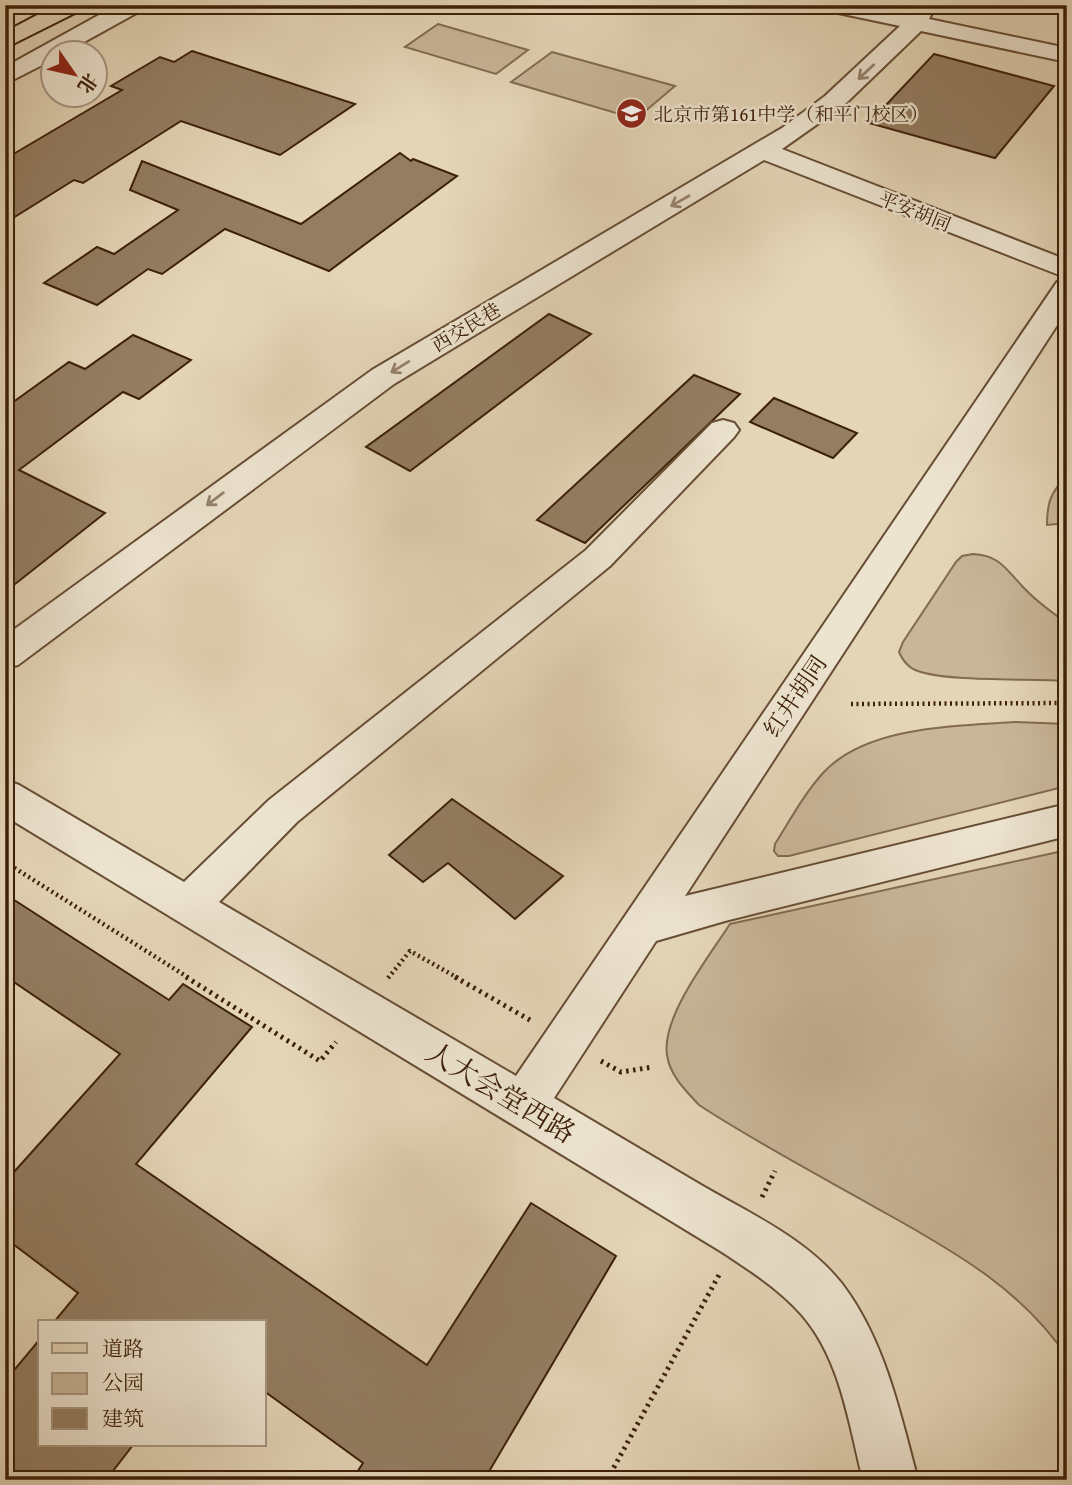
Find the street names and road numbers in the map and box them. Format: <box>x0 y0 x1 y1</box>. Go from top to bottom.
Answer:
street label: 平安胡同 <box>875 184 955 238</box>
street label: 西交民巷 <box>426 295 506 359</box>
street label: 红井胡同 <box>755 648 834 743</box>
street label: 人大会堂西路 <box>419 1031 584 1152</box>

